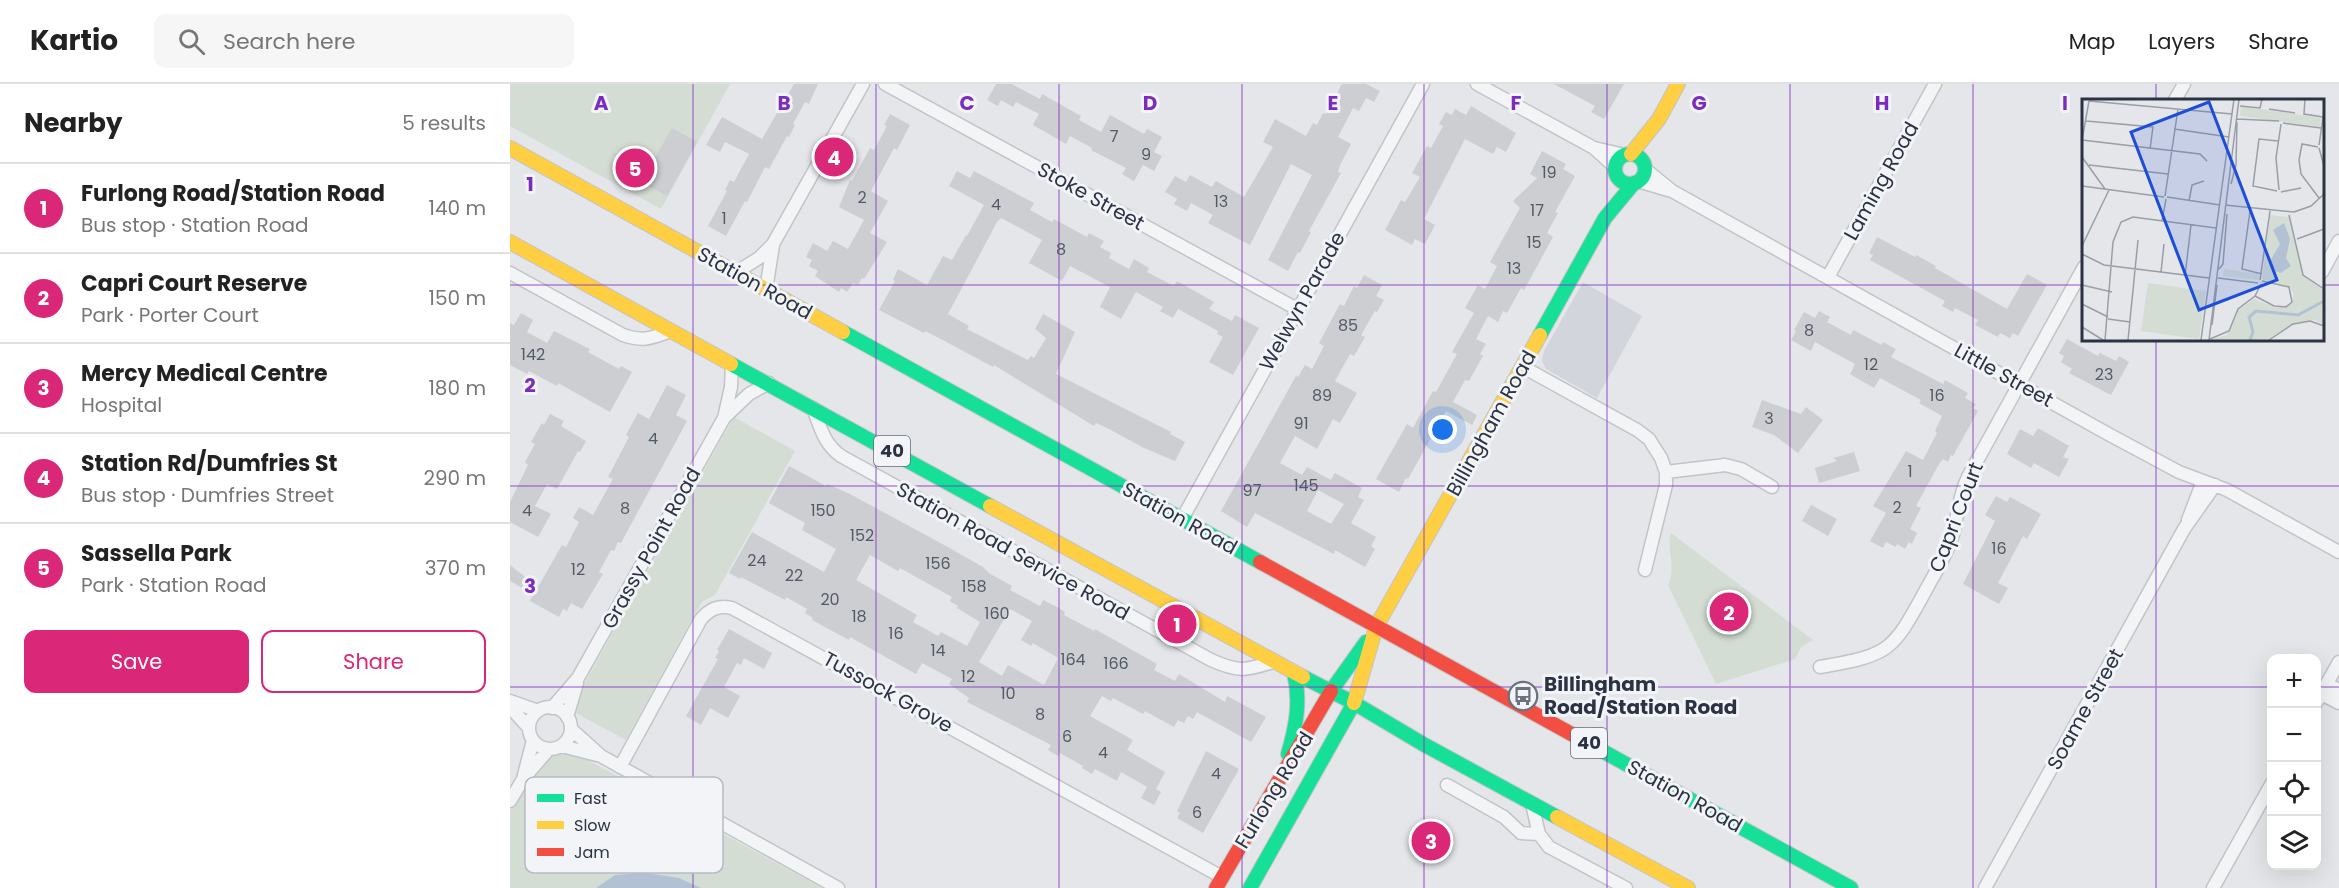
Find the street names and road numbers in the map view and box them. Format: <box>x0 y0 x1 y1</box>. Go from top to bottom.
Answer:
street label: Laming Road <box>1837 117 1925 245</box>
street label: Stoke Street <box>1032 155 1150 237</box>
street label: Welwyn Parade <box>1252 227 1352 375</box>
street label: Station Road <box>692 240 818 326</box>
street label: Little Street <box>1949 336 2059 414</box>
street label: Billingham Road <box>1439 345 1543 501</box>
road number: 40 <box>874 436 910 466</box>
street label: Capri Court <box>1922 458 1990 576</box>
street label: Grassy Point Road <box>595 462 707 634</box>
street label: Station Road Service Road <box>891 475 1135 627</box>
street label: Station Road <box>1117 475 1243 561</box>
street label: Soame Street <box>2040 643 2130 775</box>
street label: Tussock Grove <box>818 645 958 739</box>
street label: Furlong Road <box>1228 726 1320 854</box>
road number: 40 <box>1571 728 1607 758</box>
street label: Station Road <box>1622 753 1748 839</box>

